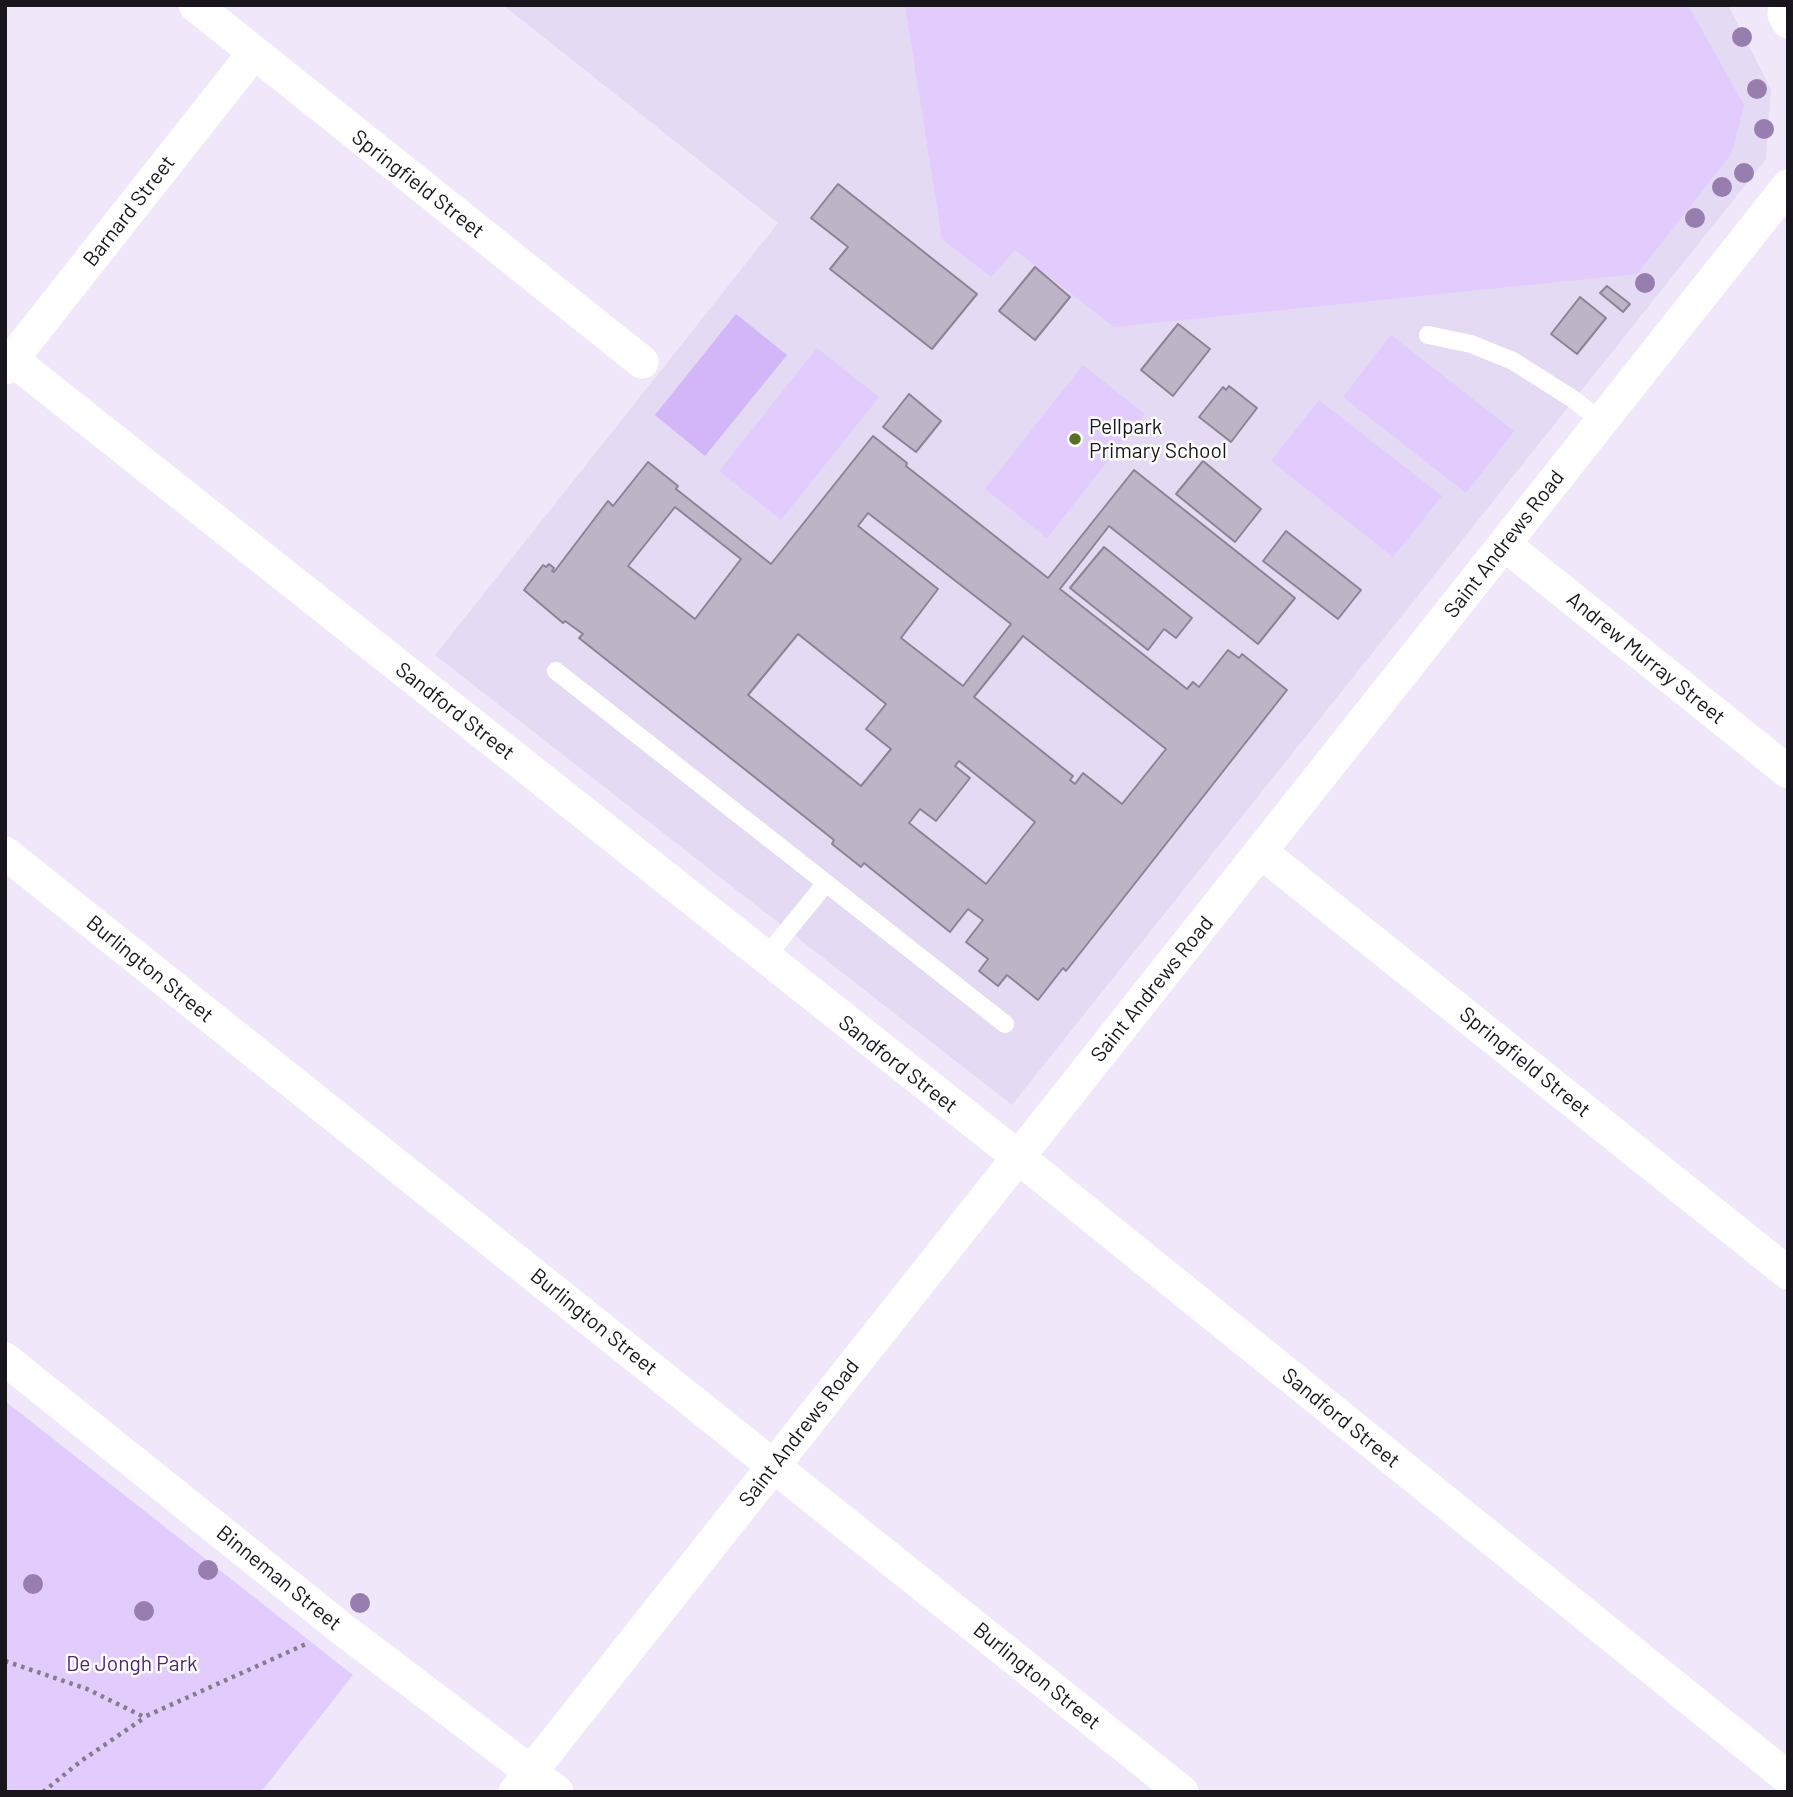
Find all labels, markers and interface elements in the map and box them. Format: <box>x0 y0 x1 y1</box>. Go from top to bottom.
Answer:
street label: Springfield Street <box>347 124 489 244</box>
street label: Barnard Street <box>78 150 180 272</box>
place label: Pellpark Primary School <box>1089 414 1227 464</box>
marker: Pellpark Primary School <box>1067 431 1083 447</box>
street label: Saint Andrews Road <box>1438 465 1570 623</box>
street label: Andrew Murray Street <box>1562 586 1730 730</box>
street label: Sandford Street <box>390 657 520 765</box>
street label: Burlington Street <box>81 910 219 1028</box>
street label: Saint Andrews Road <box>1085 911 1219 1067</box>
street label: Springfield Street <box>1454 1001 1596 1123</box>
street label: Sandford Street <box>833 1010 963 1118</box>
street label: Burlington Street <box>525 1263 663 1381</box>
street label: Saint Andrews Road <box>733 1354 865 1512</box>
street label: Sandford Street <box>1277 1363 1405 1473</box>
street label: Binneman Street <box>212 1520 346 1636</box>
street label: Burlington Street <box>968 1617 1106 1735</box>
park label: De Jongh Park <box>66 1651 198 1677</box>

